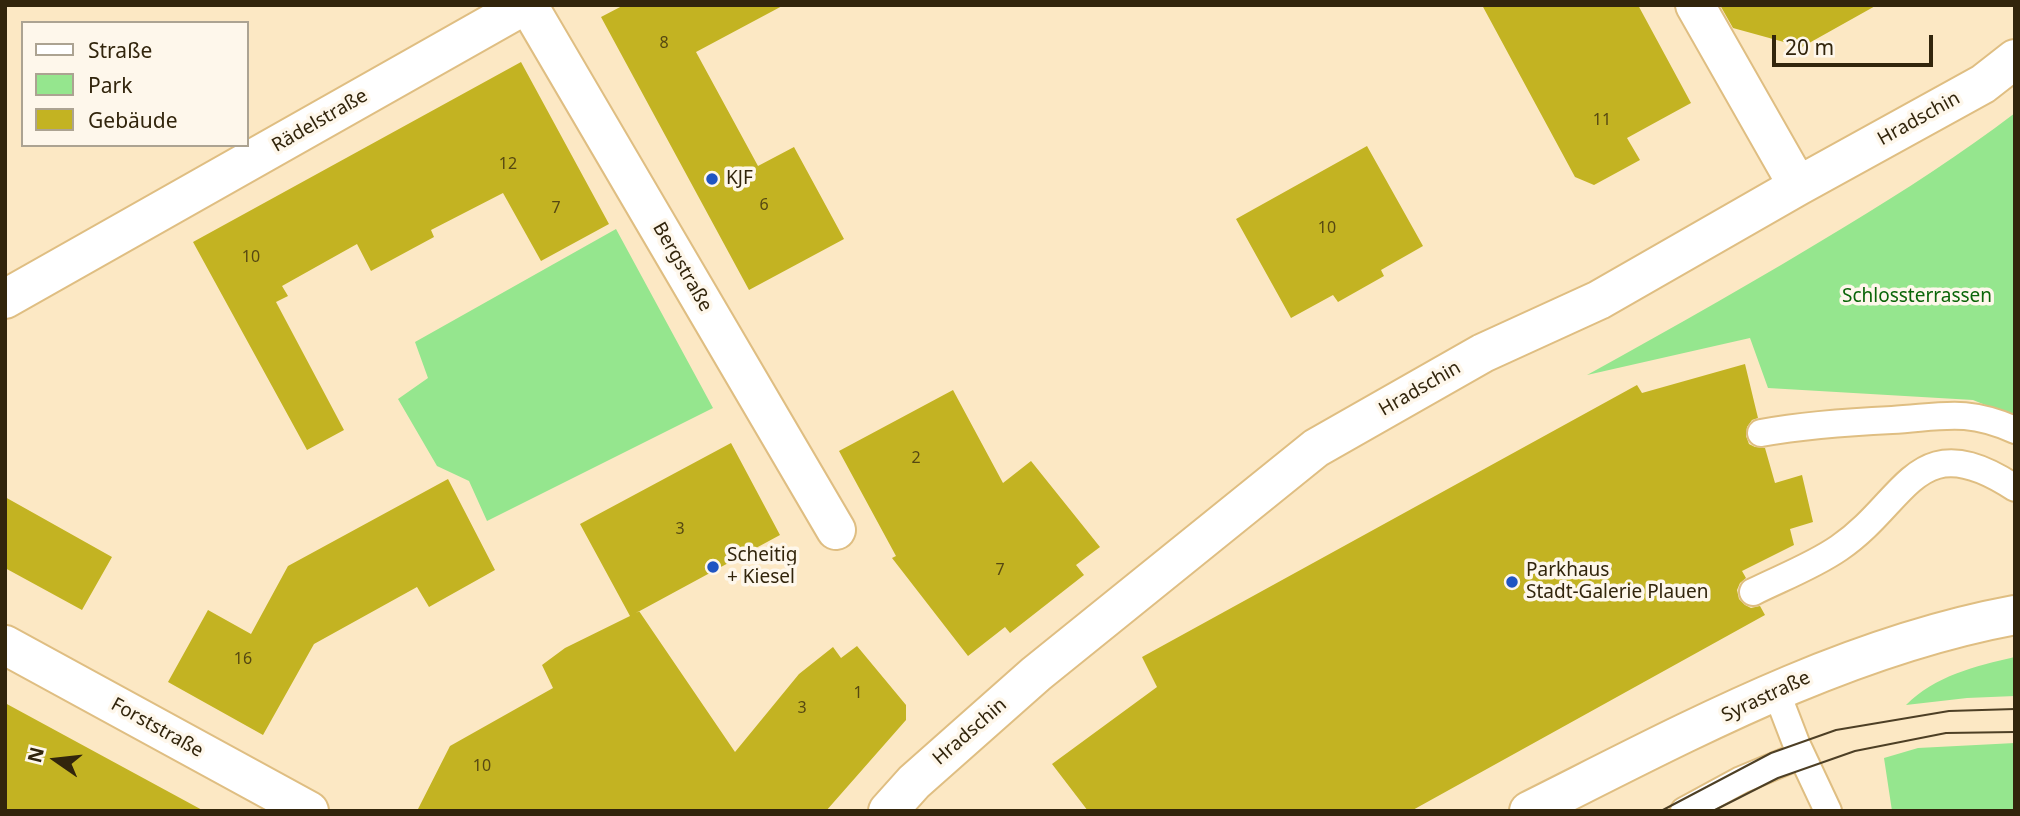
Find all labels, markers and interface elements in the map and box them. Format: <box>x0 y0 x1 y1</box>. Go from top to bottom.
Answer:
legend <box>21 21 248 147</box>
scale bar <box>1775 21 1936 65</box>
house number: 8 <box>659 33 669 53</box>
text: 20 m <box>1785 33 1834 61</box>
text: Straße <box>88 36 152 64</box>
text: Park <box>88 71 132 99</box>
street label: Rädelstraße <box>268 84 372 158</box>
street label: Hradschin <box>1874 87 1964 151</box>
text: Gebäude <box>88 106 178 134</box>
house number: 11 <box>1593 110 1611 130</box>
house number: 12 <box>499 154 517 174</box>
place label: KJF <box>726 168 753 190</box>
marker: KJF <box>704 171 720 187</box>
house number: 6 <box>759 195 769 215</box>
house number: 7 <box>551 198 561 218</box>
street label: Bergstraße <box>647 218 717 316</box>
house number: 10 <box>1318 218 1336 238</box>
house number: 10 <box>242 247 260 267</box>
park label: Schlossterrassen <box>1842 286 1992 308</box>
street label: Hradschin <box>1375 357 1465 421</box>
house number: 2 <box>911 448 921 468</box>
house number: 3 <box>675 519 685 539</box>
place label: Scheitig + Kiesel <box>727 545 797 589</box>
marker: Scheitig + Kiesel <box>705 559 721 575</box>
house number: 7 <box>995 560 1005 580</box>
place label: Parkhaus Stadt-Galerie Plauen <box>1526 560 1708 604</box>
marker: Parkhaus Stadt-Galerie Plauen <box>1504 574 1520 590</box>
house number: 16 <box>234 649 252 669</box>
street label: Syrastraße <box>1718 667 1814 727</box>
house number: 1 <box>853 683 863 703</box>
street label: Forststraße <box>107 693 207 763</box>
street label: Hradschin <box>928 694 1012 770</box>
house number: 3 <box>797 698 807 718</box>
north arrow <box>21 725 91 795</box>
text: N <box>21 744 50 766</box>
house number: 10 <box>473 756 491 776</box>

